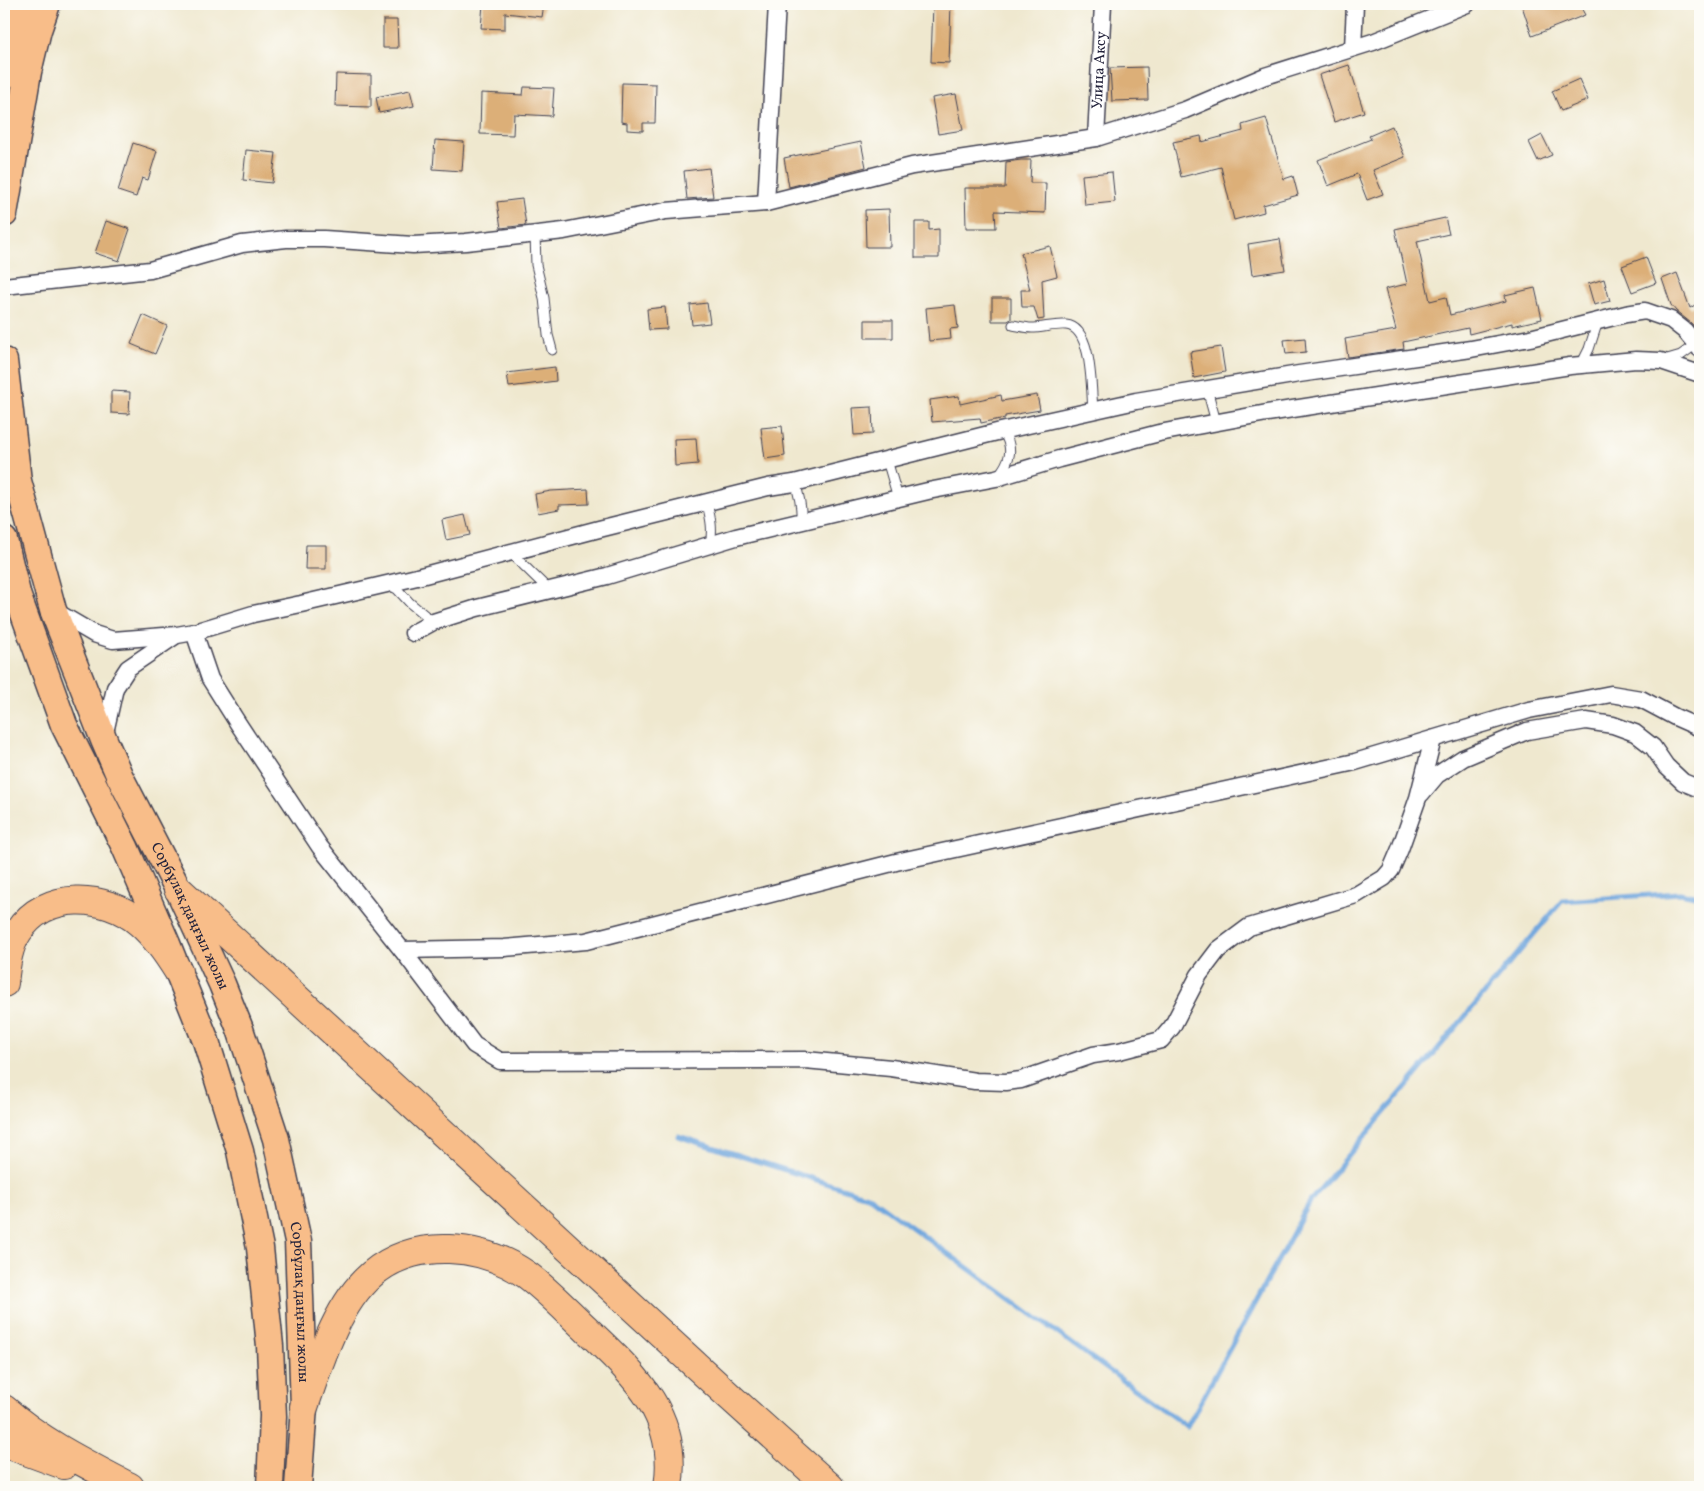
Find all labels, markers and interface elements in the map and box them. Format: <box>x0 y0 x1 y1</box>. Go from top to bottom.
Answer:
street label: Улица Аксу <box>1087 31 1112 110</box>
street label: Сорбұлақ даңғыл жолы <box>145 839 234 994</box>
street label: Сорбұлақ даңғыл жолы <box>284 1220 314 1383</box>

